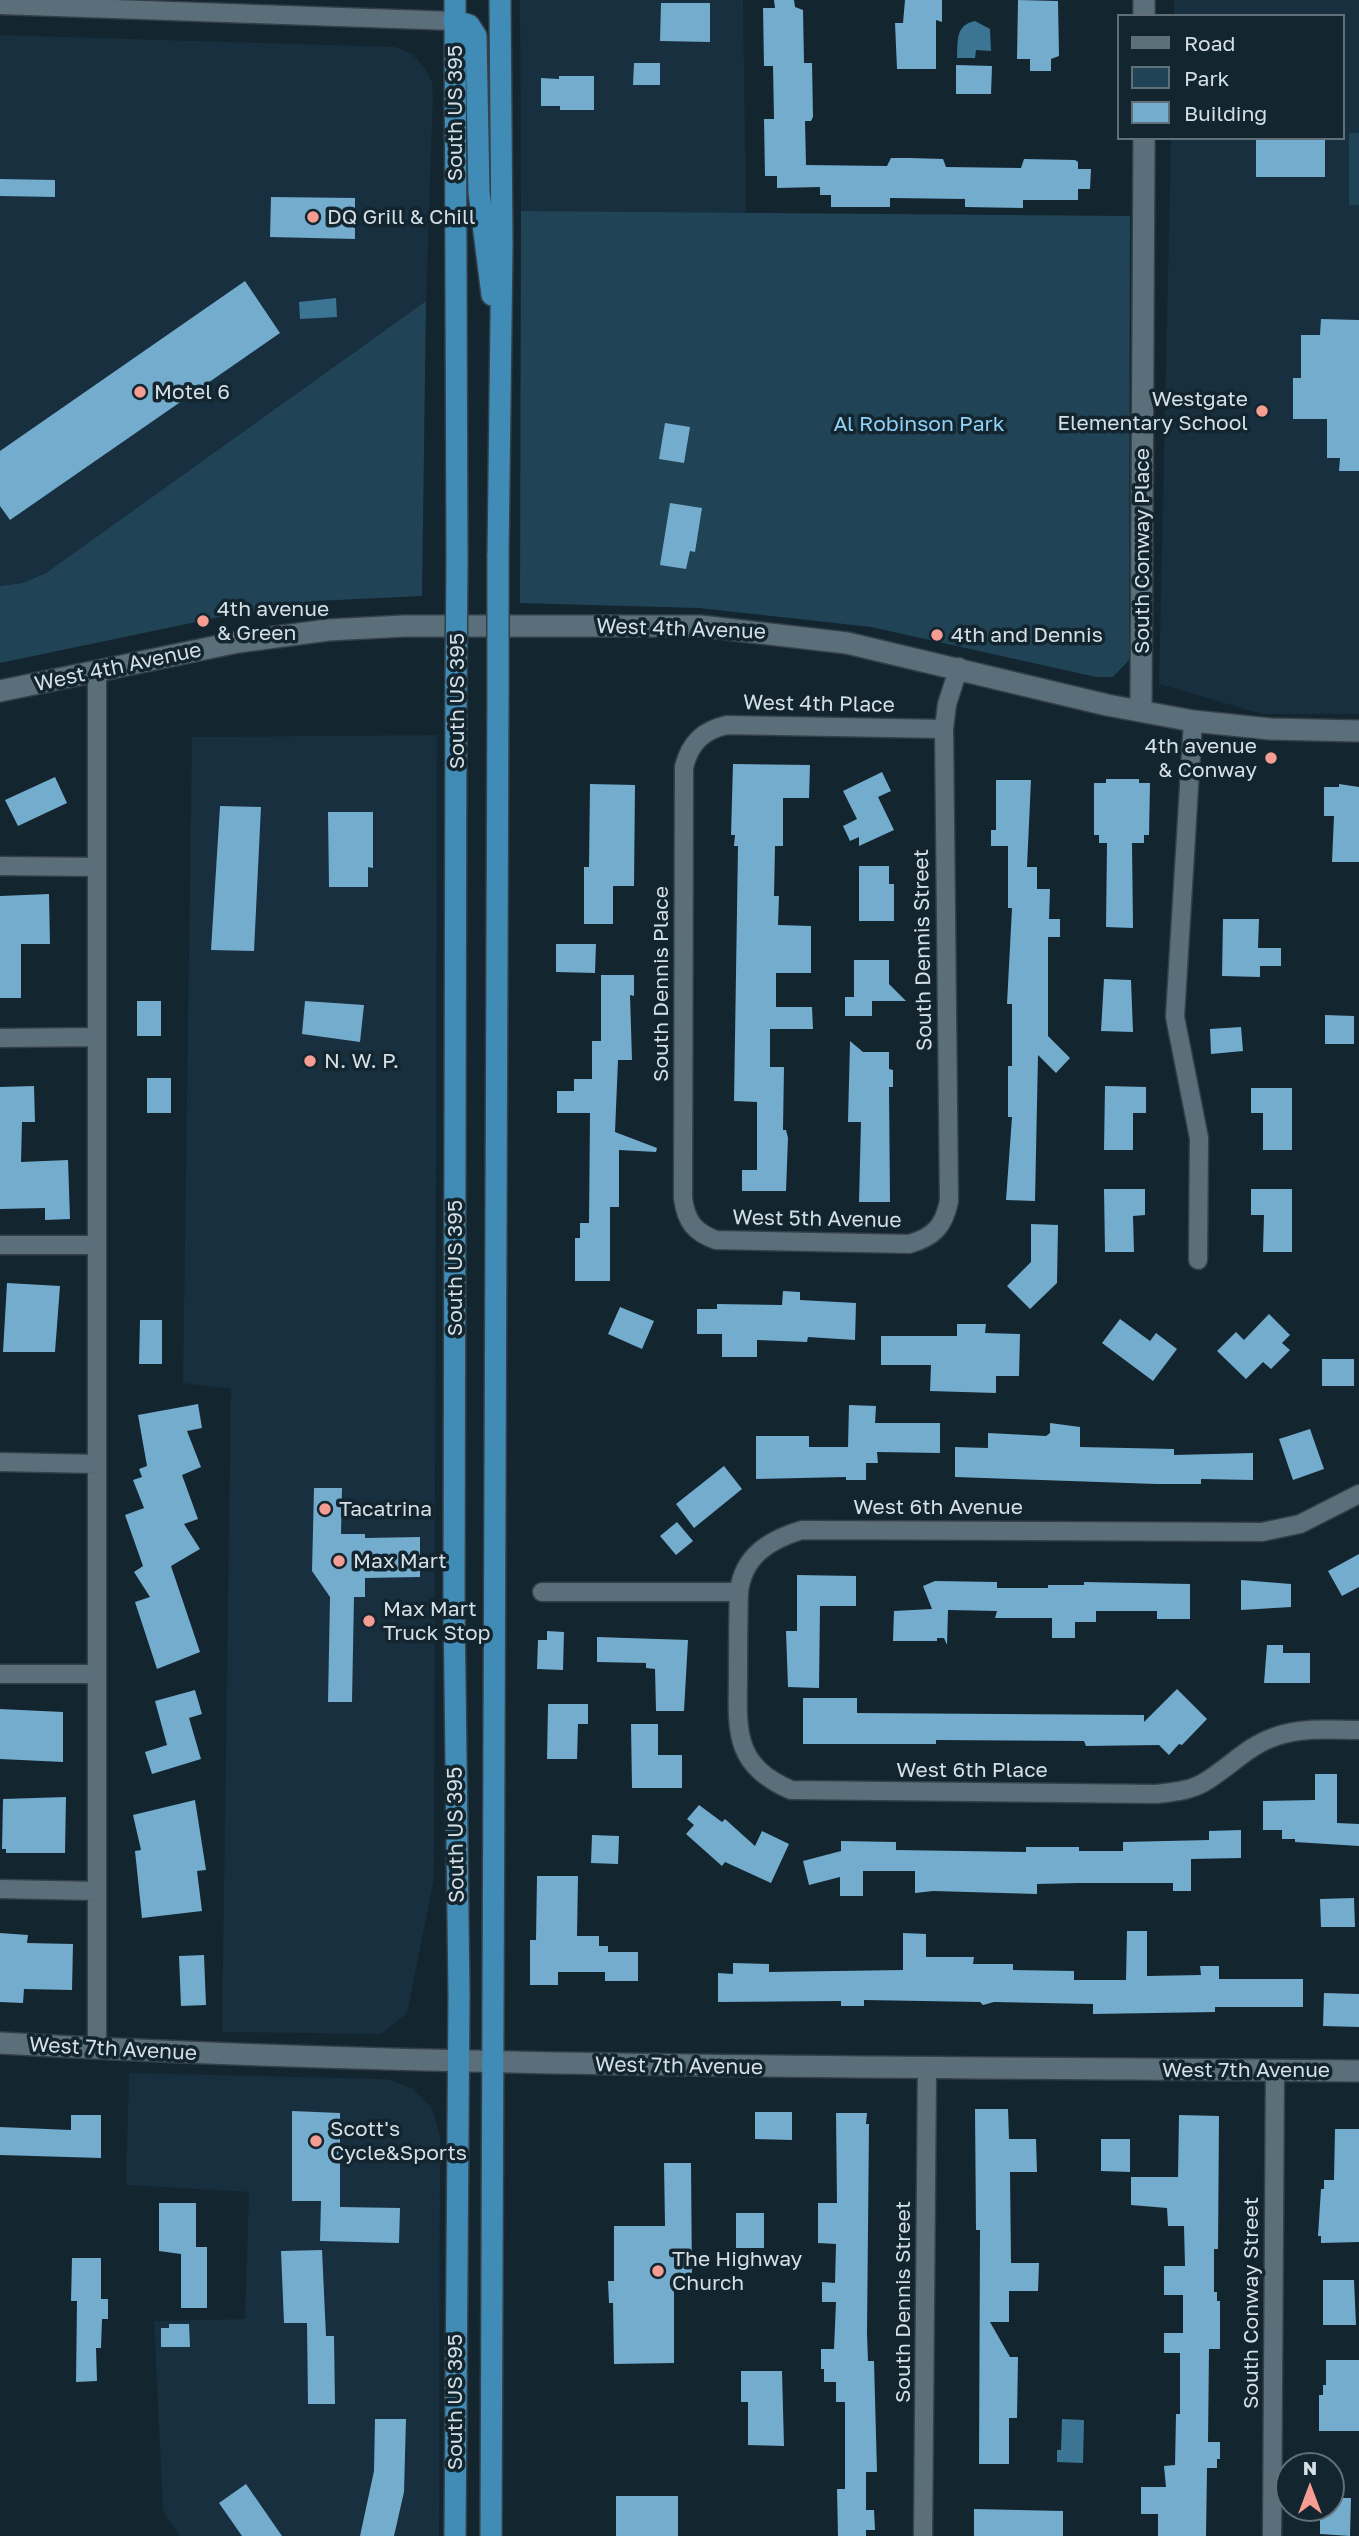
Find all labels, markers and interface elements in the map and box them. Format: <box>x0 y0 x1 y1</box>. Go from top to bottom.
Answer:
legend <box>1118 14 1345 140</box>
text: Road <box>1184 30 1235 56</box>
street label: South US 395 <box>442 45 468 181</box>
text: Park <box>1184 65 1229 91</box>
text: Building <box>1184 100 1267 126</box>
place label: DQ Grill & Chill <box>327 204 475 230</box>
marker: DQ Grill & Chill <box>305 209 321 225</box>
place label: Motel 6 <box>154 379 230 405</box>
marker: Motel 6 <box>132 384 148 400</box>
place label: Westgate Elementary School <box>1057 386 1248 436</box>
marker: Westgate Elementary School <box>1254 403 1270 419</box>
park label: Al Robinson Park <box>833 411 1005 437</box>
street label: South Conway Place <box>1129 448 1155 654</box>
place label: 4th avenue & Green <box>217 596 329 646</box>
marker: 4th avenue & Green <box>195 613 211 629</box>
street label: West 4th Avenue <box>596 613 766 645</box>
place label: 4th and Dennis <box>951 622 1103 648</box>
marker: 4th and Dennis <box>929 627 945 643</box>
street label: South US 395 <box>444 633 470 769</box>
street label: West 4th Avenue <box>32 637 204 697</box>
street label: West 4th Place <box>743 690 895 718</box>
place label: 4th avenue & Conway <box>1145 733 1257 783</box>
marker: 4th avenue & Conway <box>1263 750 1279 766</box>
street label: South Dennis Street <box>909 849 937 1051</box>
street label: South Dennis Place <box>648 886 674 1082</box>
place label: N. W. P. <box>324 1048 399 1074</box>
marker: N. W. P. <box>302 1053 318 1069</box>
street label: South US 395 <box>442 1200 468 1336</box>
street label: West 5th Avenue <box>732 1205 902 1233</box>
street label: West 6th Avenue <box>853 1494 1023 1520</box>
place label: Tacatrina <box>339 1496 432 1522</box>
marker: Tacatrina <box>317 1501 333 1517</box>
place label: Max Mart <box>353 1548 447 1574</box>
marker: Max Mart <box>331 1553 347 1569</box>
place label: Max Mart Truck Stop <box>383 1596 491 1646</box>
marker: Max Mart Truck Stop <box>361 1613 377 1629</box>
street label: West 6th Place <box>896 1757 1048 1783</box>
street label: South US 395 <box>442 1767 470 1903</box>
street label: West 7th Avenue <box>28 2032 198 2066</box>
street label: West 7th Avenue <box>595 2052 763 2080</box>
street label: West 7th Avenue <box>1162 2057 1330 2083</box>
place label: Scott's Cycle&Sports <box>330 2116 467 2166</box>
marker: Scott's Cycle&Sports <box>308 2133 324 2149</box>
street label: South Conway Street <box>1238 2197 1264 2409</box>
street label: South Dennis Street <box>890 2201 916 2403</box>
place label: The Highway Church <box>672 2246 802 2296</box>
marker: The Highway Church <box>650 2263 666 2279</box>
street label: South US 395 <box>442 2334 468 2470</box>
north arrow <box>1275 2452 1345 2522</box>
text: N <box>1303 2456 1317 2479</box>

